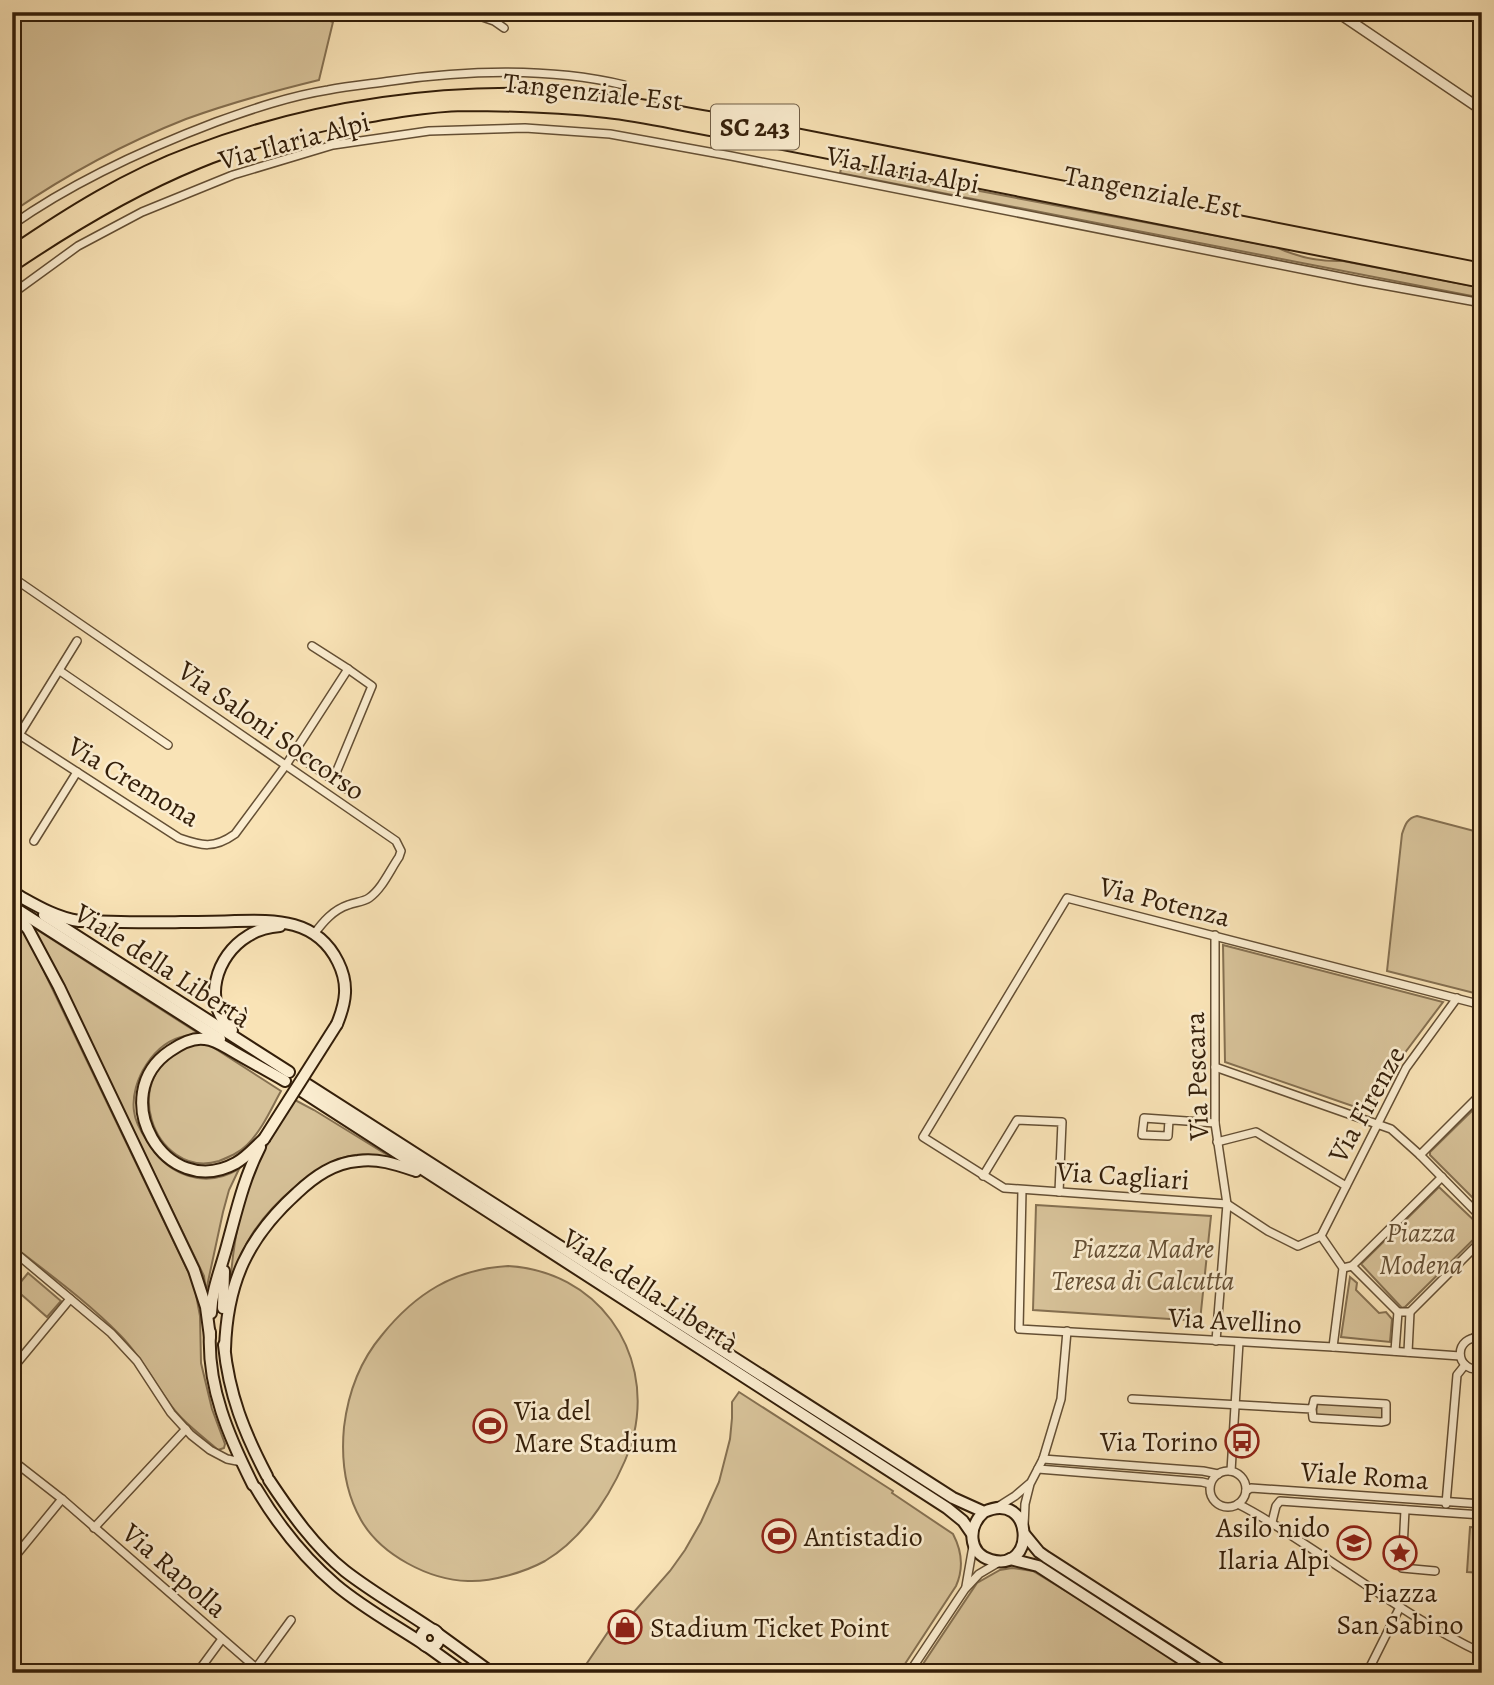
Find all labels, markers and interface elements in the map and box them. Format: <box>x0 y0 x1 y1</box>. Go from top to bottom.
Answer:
street label: Tangenziale Est <box>501 64 684 120</box>
street label: Via Ilaria Alpi <box>214 103 374 180</box>
road number: SC 243 <box>711 104 799 150</box>
street label: Via Ilaria Alpi <box>822 136 982 203</box>
street label: Tangenziale Est <box>1061 156 1245 228</box>
street label: Via Saloni Soccorso <box>169 651 373 810</box>
street label: Via Cremona <box>59 727 207 836</box>
street label: Via Potenza <box>1094 867 1234 937</box>
street label: Viale della Libertà <box>66 894 258 1037</box>
street label: Via Pescara <box>1176 1011 1218 1142</box>
street label: Via Firenze <box>1319 1039 1414 1170</box>
street label: Via Cagliari <box>1054 1152 1191 1200</box>
park label: Piazza Modena <box>1379 1214 1463 1284</box>
street label: Viale della Libertà <box>554 1219 746 1362</box>
park label: Piazza Madre Teresa di Calcutta <box>1052 1230 1234 1300</box>
street label: Via Avellino <box>1166 1298 1303 1343</box>
place label: Via del Mare Stadium <box>513 1392 678 1462</box>
sports icon: Via del Mare Stadium <box>471 1407 509 1445</box>
bus stop icon: Via Torino <box>1223 1422 1261 1460</box>
place label: Via Torino <box>1099 1423 1218 1461</box>
street label: Viale Roma <box>1299 1452 1430 1499</box>
place label: Asilo nido Ilaria Alpi <box>1215 1509 1330 1579</box>
street label: Via Rapolla <box>113 1514 235 1627</box>
sports icon: Antistadio <box>760 1517 798 1555</box>
place label: Antistadio <box>803 1518 923 1556</box>
school or university icon: Asilo nido Ilaria Alpi <box>1335 1524 1373 1562</box>
place icon: Piazza San Sabino <box>1381 1534 1419 1572</box>
place label: Piazza San Sabino <box>1337 1574 1463 1644</box>
shop icon: Stadium Ticket Point <box>606 1608 644 1646</box>
place label: Stadium Ticket Point <box>650 1609 890 1647</box>

